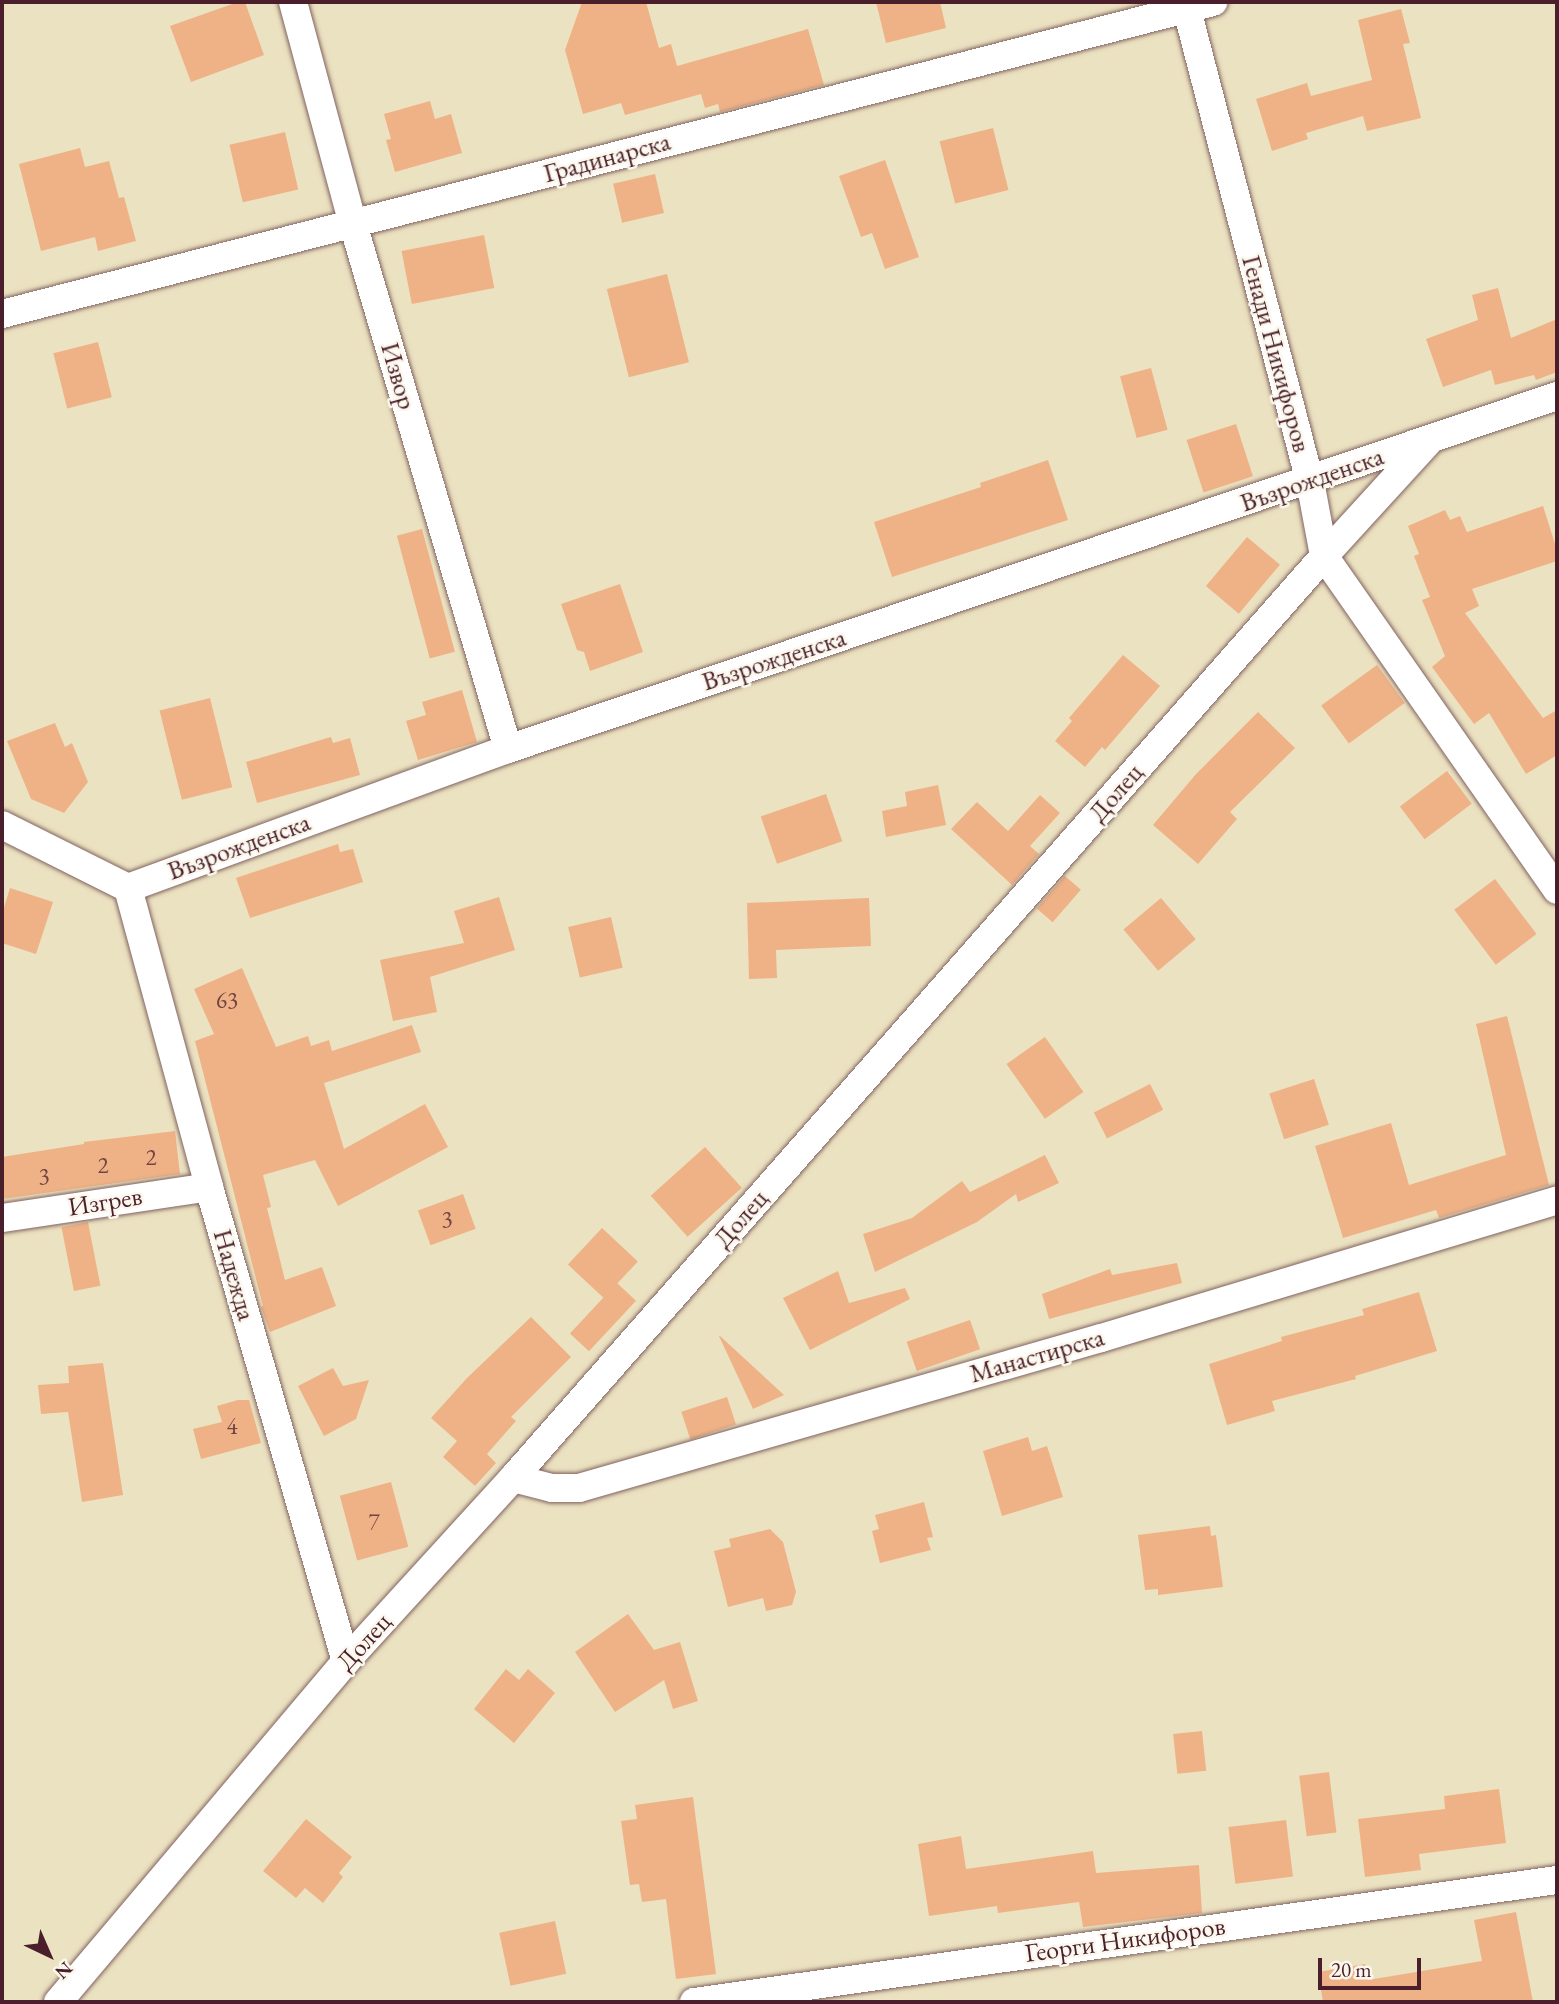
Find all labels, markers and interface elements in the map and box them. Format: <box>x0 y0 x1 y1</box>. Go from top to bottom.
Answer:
street label: Градинарска <box>540 126 674 190</box>
street label: Генади Никифоров <box>1235 252 1317 456</box>
street label: Извор <box>374 339 422 413</box>
street label: Възрожденска <box>1236 441 1388 519</box>
street label: Възрожденска <box>698 622 850 698</box>
street label: Долец <box>1082 758 1150 828</box>
street label: Възрожденска <box>164 807 314 887</box>
house number: 63 <box>216 986 238 1014</box>
house number: 2 <box>145 1143 157 1171</box>
house number: 2 <box>97 1151 109 1179</box>
house number: 3 <box>38 1162 50 1190</box>
street label: Изгрев <box>66 1181 144 1223</box>
street label: Долец <box>707 1184 775 1254</box>
house number: 3 <box>441 1205 453 1233</box>
street label: Надежда <box>206 1226 262 1324</box>
street label: Манастирска <box>966 1322 1108 1390</box>
house number: 4 <box>226 1412 238 1440</box>
house number: 7 <box>368 1508 380 1536</box>
street label: Долец <box>330 1607 398 1677</box>
street label: Георги Никифоров <box>1023 1911 1227 1969</box>
north arrow <box>14 1920 84 1990</box>
scale bar <box>1321 1944 1424 1988</box>
text: N <box>50 1956 78 1985</box>
text: 20 m <box>1331 1956 1372 1983</box>

